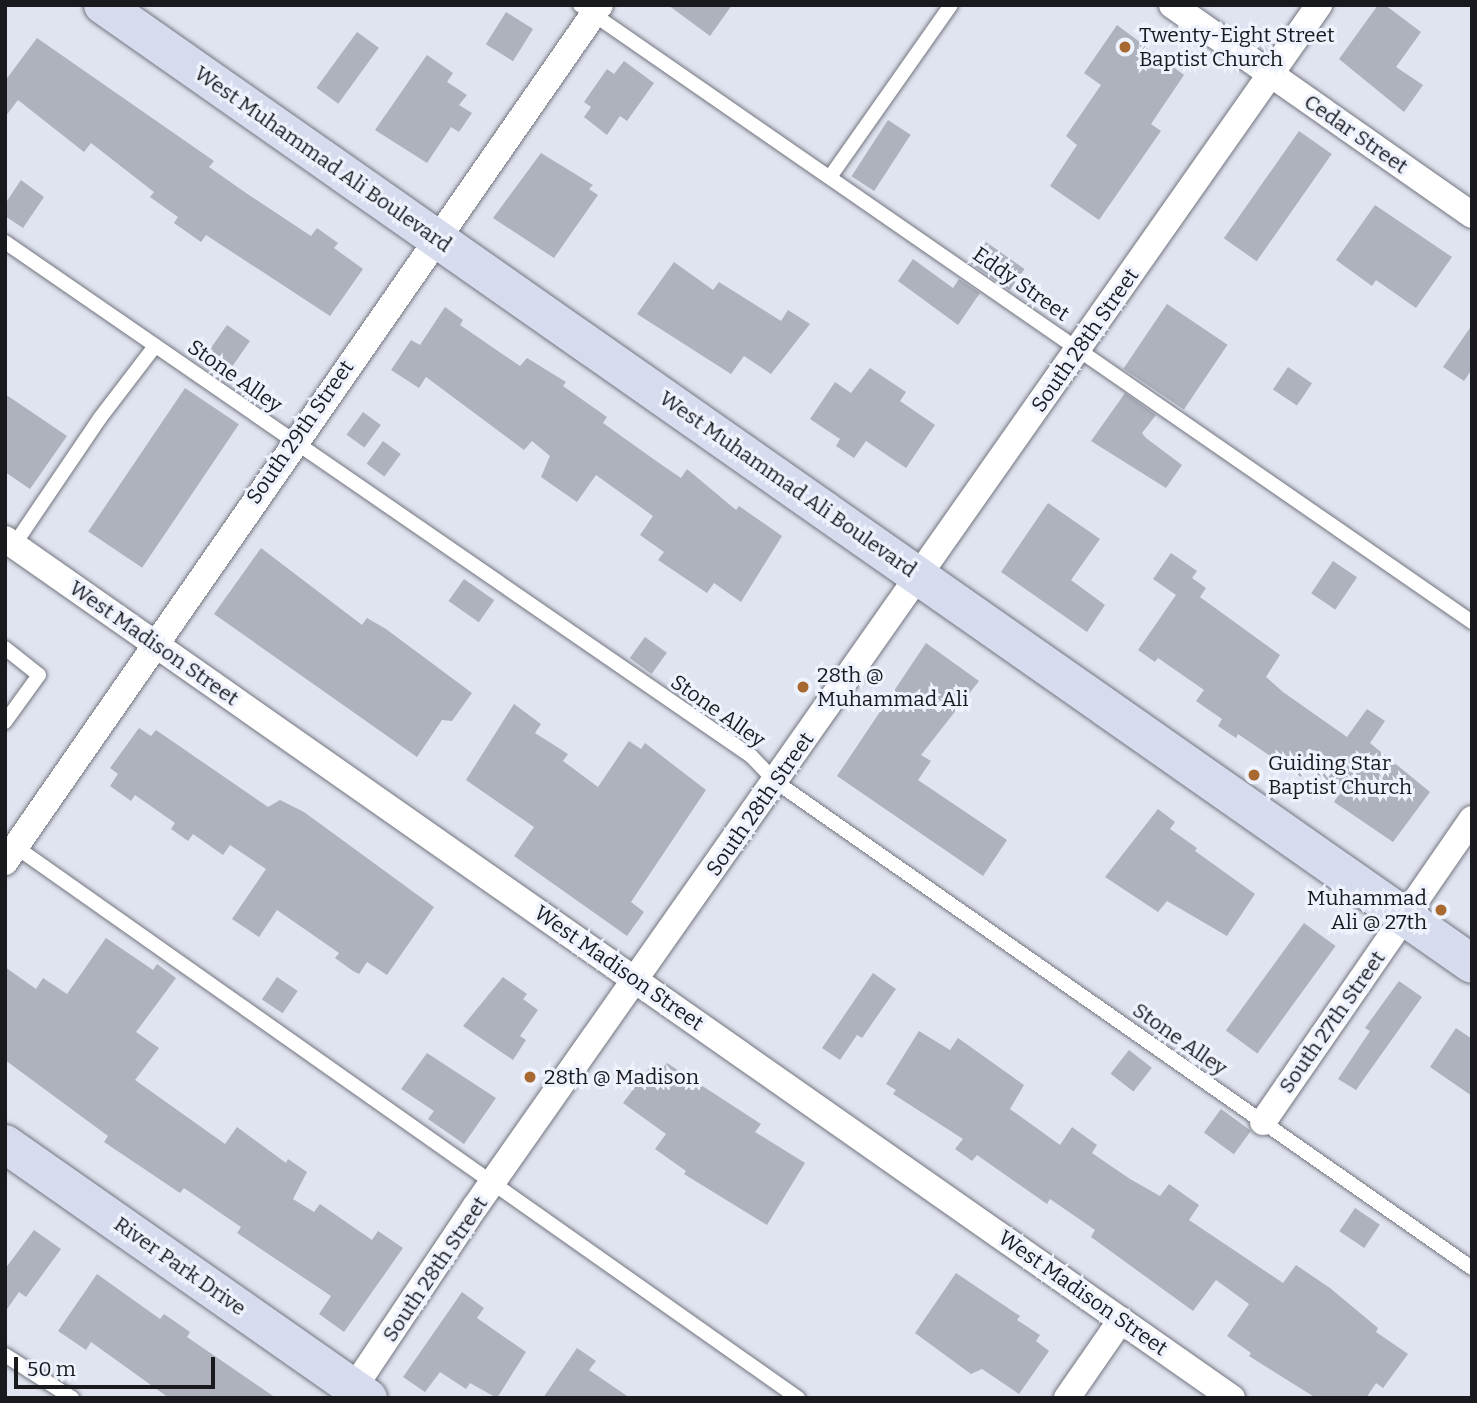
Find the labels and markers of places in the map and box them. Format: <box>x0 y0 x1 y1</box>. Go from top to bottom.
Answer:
place label: Twenty-Eight Street Baptist Church <box>1139 22 1335 72</box>
marker: Twenty-Eight Street Baptist Church <box>1117 39 1133 55</box>
place label: 28th @ Muhammad Ali <box>817 662 968 712</box>
marker: 28th @ Muhammad Ali <box>795 679 811 695</box>
place label: Guiding Star Baptist Church <box>1268 750 1412 800</box>
marker: Guiding Star Baptist Church <box>1246 767 1262 783</box>
place label: Muhammad Ali @ 27th <box>1307 885 1427 935</box>
marker: Muhammad Ali @ 27th <box>1433 902 1449 918</box>
place label: 28th @ Madison <box>544 1064 699 1090</box>
marker: 28th @ Madison <box>522 1069 538 1085</box>

